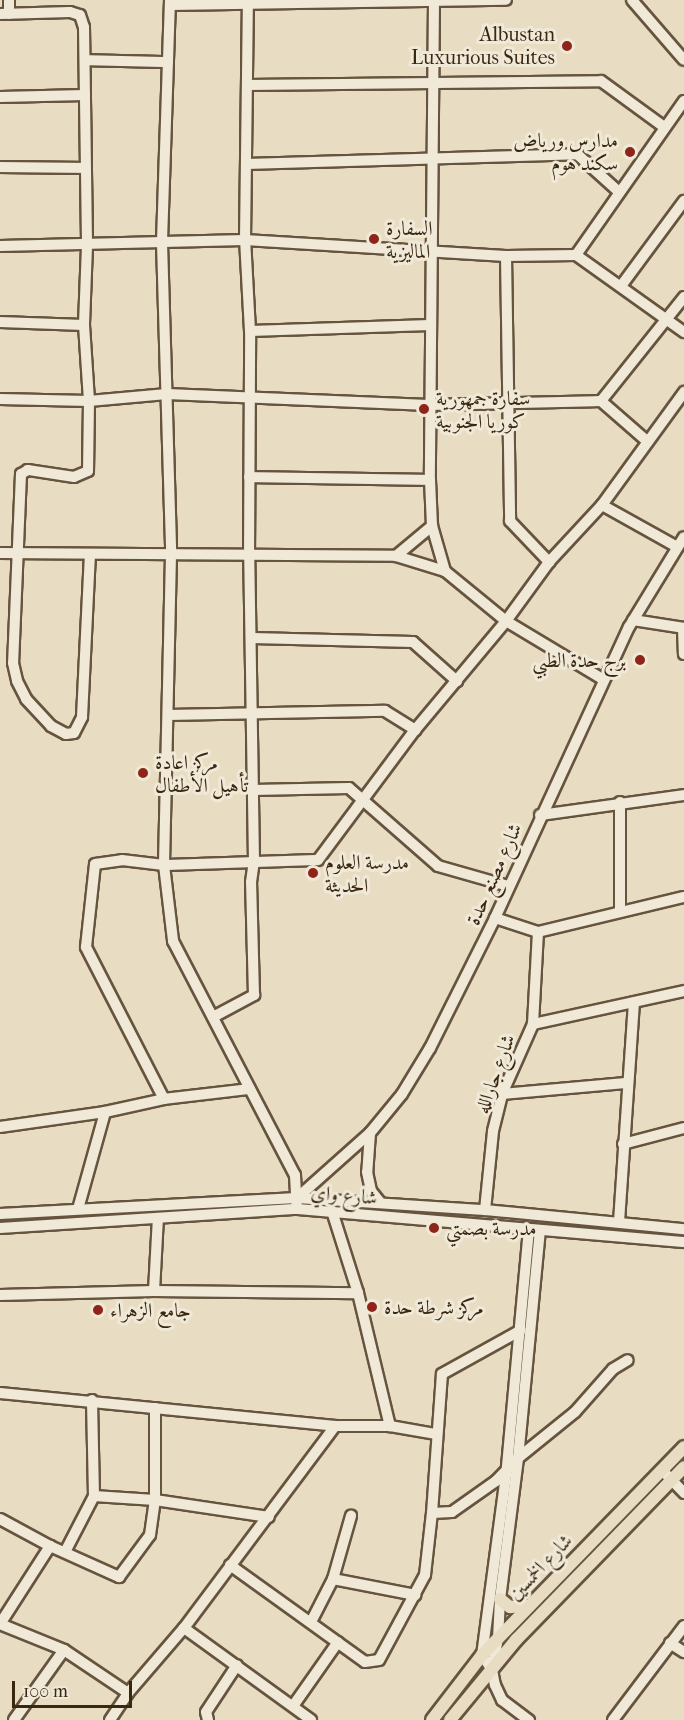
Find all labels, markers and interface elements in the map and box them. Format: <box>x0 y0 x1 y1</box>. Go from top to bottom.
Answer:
place label: Albustan Luxurious Suites <box>411 22 555 69</box>
marker: Albustan Luxurious Suites <box>560 39 574 53</box>
place label: مدارس ورياض سكند هوم <box>513 128 618 175</box>
marker: مدارس ورياض سكند هوم <box>623 145 637 159</box>
place label: السفارة الماليزية <box>386 216 433 263</box>
marker: السفارة الماليزية <box>367 232 381 246</box>
place label: سفارة جمهورية كوريا الجنوبية <box>436 386 530 433</box>
marker: سفارة جمهورية كوريا الجنوبية <box>417 402 431 416</box>
place label: برج حدة الطبي <box>532 648 626 672</box>
marker: برج حدة الطبي <box>631 651 649 669</box>
place label: مركز اعادة تأهيل الأطفال <box>155 750 248 797</box>
marker: مركز اعادة تأهيل الأطفال <box>136 766 150 780</box>
street label: شارع مصنع حدة <box>461 819 527 929</box>
place label: مدرسة العلوم الحديثة <box>325 850 409 897</box>
marker: مدرسة العلوم الحديثة <box>306 866 320 880</box>
street label: شارع جارالله <box>470 1031 520 1117</box>
street label: شارع واي <box>310 1180 378 1210</box>
place label: مدرسة بصمتي <box>446 1216 536 1240</box>
marker: مدرسة بصمتي <box>427 1221 441 1235</box>
place label: مركز شرطة حدة <box>384 1295 484 1319</box>
place label: جامع الزهراء <box>110 1298 191 1322</box>
marker: مركز شرطة حدة <box>365 1300 379 1314</box>
marker: جامع الزهراء <box>91 1303 105 1317</box>
street label: شارع الخمسين <box>503 1529 577 1605</box>
scale bar <box>15 1669 135 1707</box>
text: 100 m <box>23 1681 68 1702</box>

